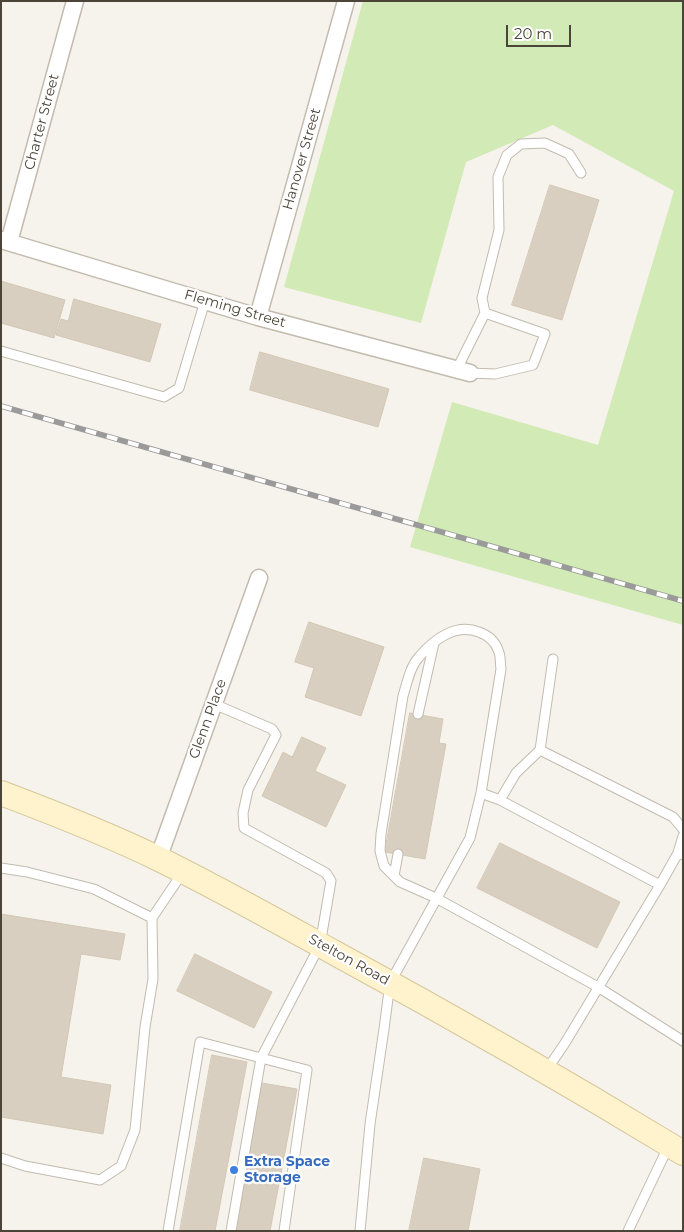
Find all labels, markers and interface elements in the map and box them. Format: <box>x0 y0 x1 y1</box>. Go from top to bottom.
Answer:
scale bar <box>509 15 574 47</box>
text: 20 m <box>514 24 552 43</box>
street label: Charter Street <box>21 72 63 172</box>
street label: Hanover Street <box>279 106 325 212</box>
street label: Fleming Street <box>182 286 288 332</box>
street label: Glenn Place <box>186 677 230 761</box>
street label: Stelton Road <box>306 931 392 989</box>
place label: Extra Space Storage <box>244 1154 330 1186</box>
marker: Extra Space Storage <box>228 1164 240 1176</box>

